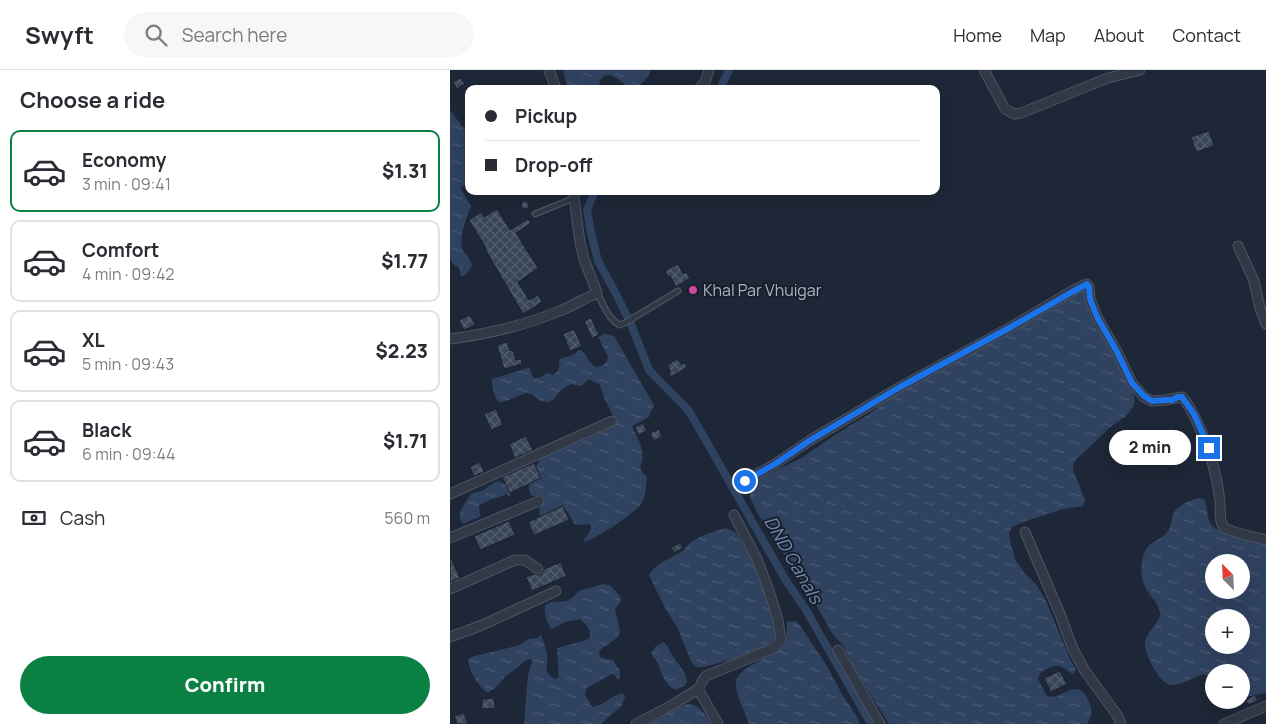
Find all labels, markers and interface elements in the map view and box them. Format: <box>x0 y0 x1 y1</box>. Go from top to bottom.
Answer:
search box <box>124 12 474 57</box>
text: Swyft <box>25 18 94 51</box>
icon: search <box>142 21 170 49</box>
text: Search here <box>182 22 287 48</box>
text: Home <box>953 23 1002 47</box>
text: Map <box>1030 23 1066 47</box>
text: About <box>1094 23 1144 47</box>
text: Contact <box>1172 23 1241 47</box>
text: Choose a ride <box>20 85 165 115</box>
text: Pickup <box>515 103 577 129</box>
text: Economy <box>82 147 166 173</box>
icon: car <box>22 149 67 194</box>
text: Drop-off <box>515 152 592 178</box>
text: $1.31 <box>382 158 428 184</box>
text: 3 min · 09:41 <box>82 173 171 195</box>
text: Comfort <box>82 237 159 263</box>
icon: car <box>22 239 67 284</box>
text: $1.77 <box>381 248 428 274</box>
text: 4 min · 09:42 <box>82 263 175 285</box>
place label: Khal Par Vhuigar <box>703 279 822 301</box>
marker: Khal Par Vhuigar <box>687 284 699 296</box>
text: XL <box>82 327 105 353</box>
icon: car <box>22 329 67 374</box>
text: $2.23 <box>376 338 428 364</box>
text: 5 min · 09:43 <box>82 353 174 375</box>
text: Black <box>82 417 131 443</box>
icon: car <box>22 419 67 464</box>
text: $1.71 <box>383 428 428 454</box>
callout: 2 min <box>1109 430 1192 466</box>
text: 2 min <box>1129 436 1171 458</box>
route end <box>1198 437 1220 459</box>
text: 6 min · 09:44 <box>82 443 175 465</box>
route start <box>734 470 756 492</box>
icon: cash <box>20 504 48 532</box>
text: Cash <box>60 505 105 531</box>
text: 560 m <box>384 507 430 529</box>
water label: DND Canals <box>759 511 829 609</box>
north arrow <box>1205 554 1250 599</box>
map controls <box>1205 554 1250 709</box>
button: + <box>1205 609 1250 654</box>
button: Confirm <box>20 656 430 714</box>
button: − <box>1205 664 1250 709</box>

